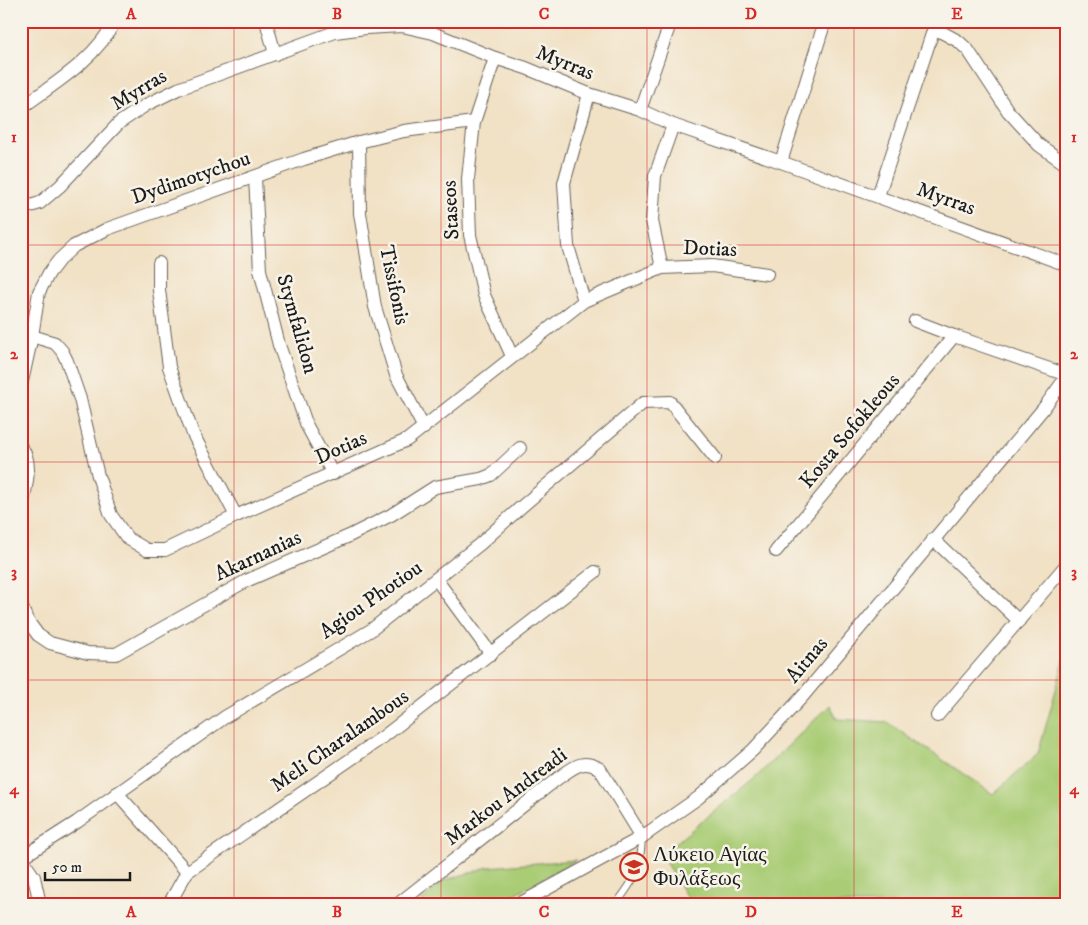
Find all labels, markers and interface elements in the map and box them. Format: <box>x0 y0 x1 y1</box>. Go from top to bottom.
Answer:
text: A <box>125 4 137 24</box>
text: B <box>332 4 342 24</box>
text: C <box>539 4 549 24</box>
text: D <box>745 4 757 24</box>
text: E <box>951 4 963 24</box>
street label: Myrras <box>532 40 598 86</box>
street label: Myrras <box>106 63 172 117</box>
text: 1 <box>11 127 17 147</box>
text: 1 <box>1071 127 1077 147</box>
street label: Dydimotychou <box>128 145 254 211</box>
street label: Myrras <box>913 176 979 222</box>
street label: Staseos <box>436 180 466 240</box>
street label: Dotias <box>683 235 737 263</box>
street label: Tissifonis <box>373 243 415 327</box>
street label: Stymfalidon <box>270 271 324 377</box>
text: 2 <box>10 344 19 364</box>
text: 2 <box>1070 344 1079 364</box>
street label: Kosta Sofokleous <box>794 368 906 494</box>
street label: Dotias <box>311 425 371 471</box>
street label: Akarnanias <box>210 525 306 587</box>
street label: Agiou Photiou <box>315 555 427 645</box>
text: 3 <box>11 562 17 582</box>
text: 3 <box>1071 562 1077 582</box>
street label: Aitnas <box>780 632 834 688</box>
street label: Meli Charalambous <box>266 684 414 798</box>
street label: Markou Andreadi <box>439 742 573 852</box>
text: 4 <box>8 779 19 799</box>
text: 4 <box>1068 779 1079 799</box>
place label: Λύκειο Αγίας Φυλάξεως <box>653 842 767 892</box>
scale bar <box>45 850 130 882</box>
school or university icon: Λύκειο Αγίας Φυλάξεως <box>619 852 649 882</box>
text: 50 m <box>52 858 82 877</box>
text: A <box>125 902 137 922</box>
text: B <box>332 902 342 922</box>
text: C <box>539 902 549 922</box>
text: D <box>745 902 757 922</box>
text: E <box>951 902 963 922</box>

